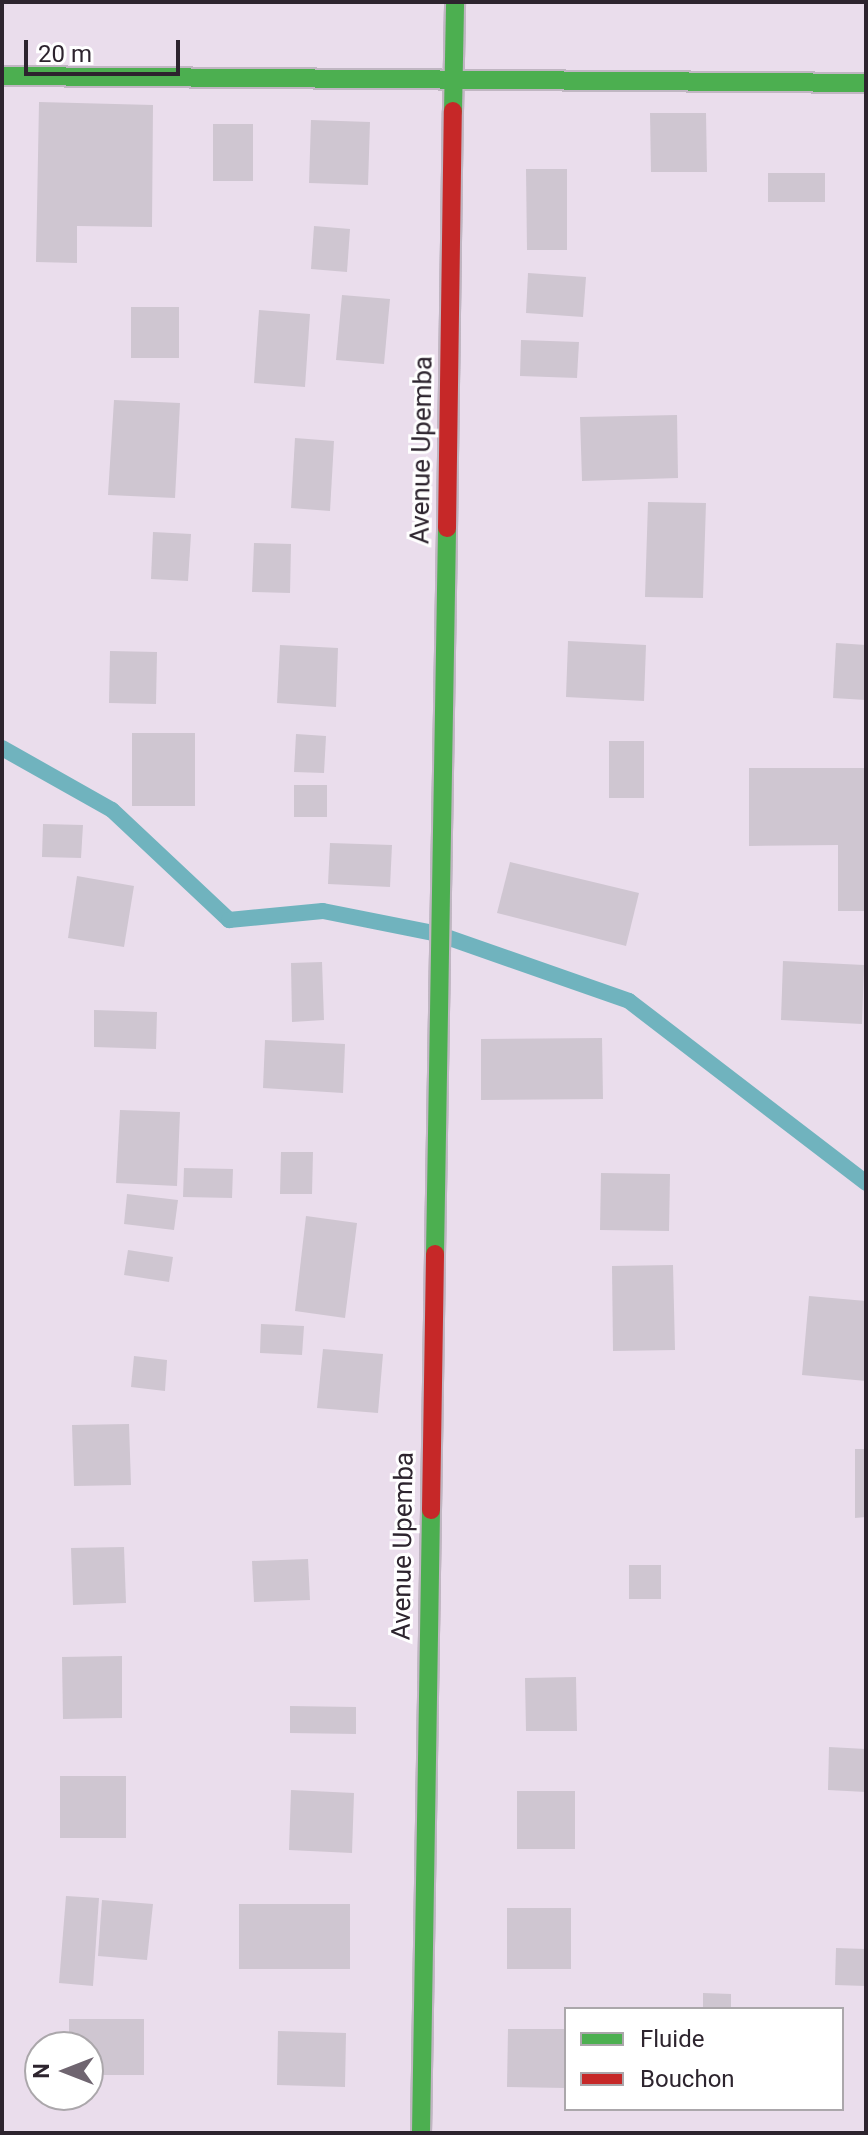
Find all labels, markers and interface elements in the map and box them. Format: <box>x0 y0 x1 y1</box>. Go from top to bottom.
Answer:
scale bar <box>28 24 184 74</box>
text: 20 m <box>38 40 92 68</box>
street label: Avenue Upemba <box>405 356 439 544</box>
street label: Avenue Upemba <box>386 1452 420 1640</box>
legend <box>564 2007 844 2111</box>
text: Fluide <box>640 2025 704 2053</box>
north arrow <box>24 2031 104 2111</box>
text: N <box>29 2063 54 2079</box>
text: Bouchon <box>640 2065 735 2093</box>

